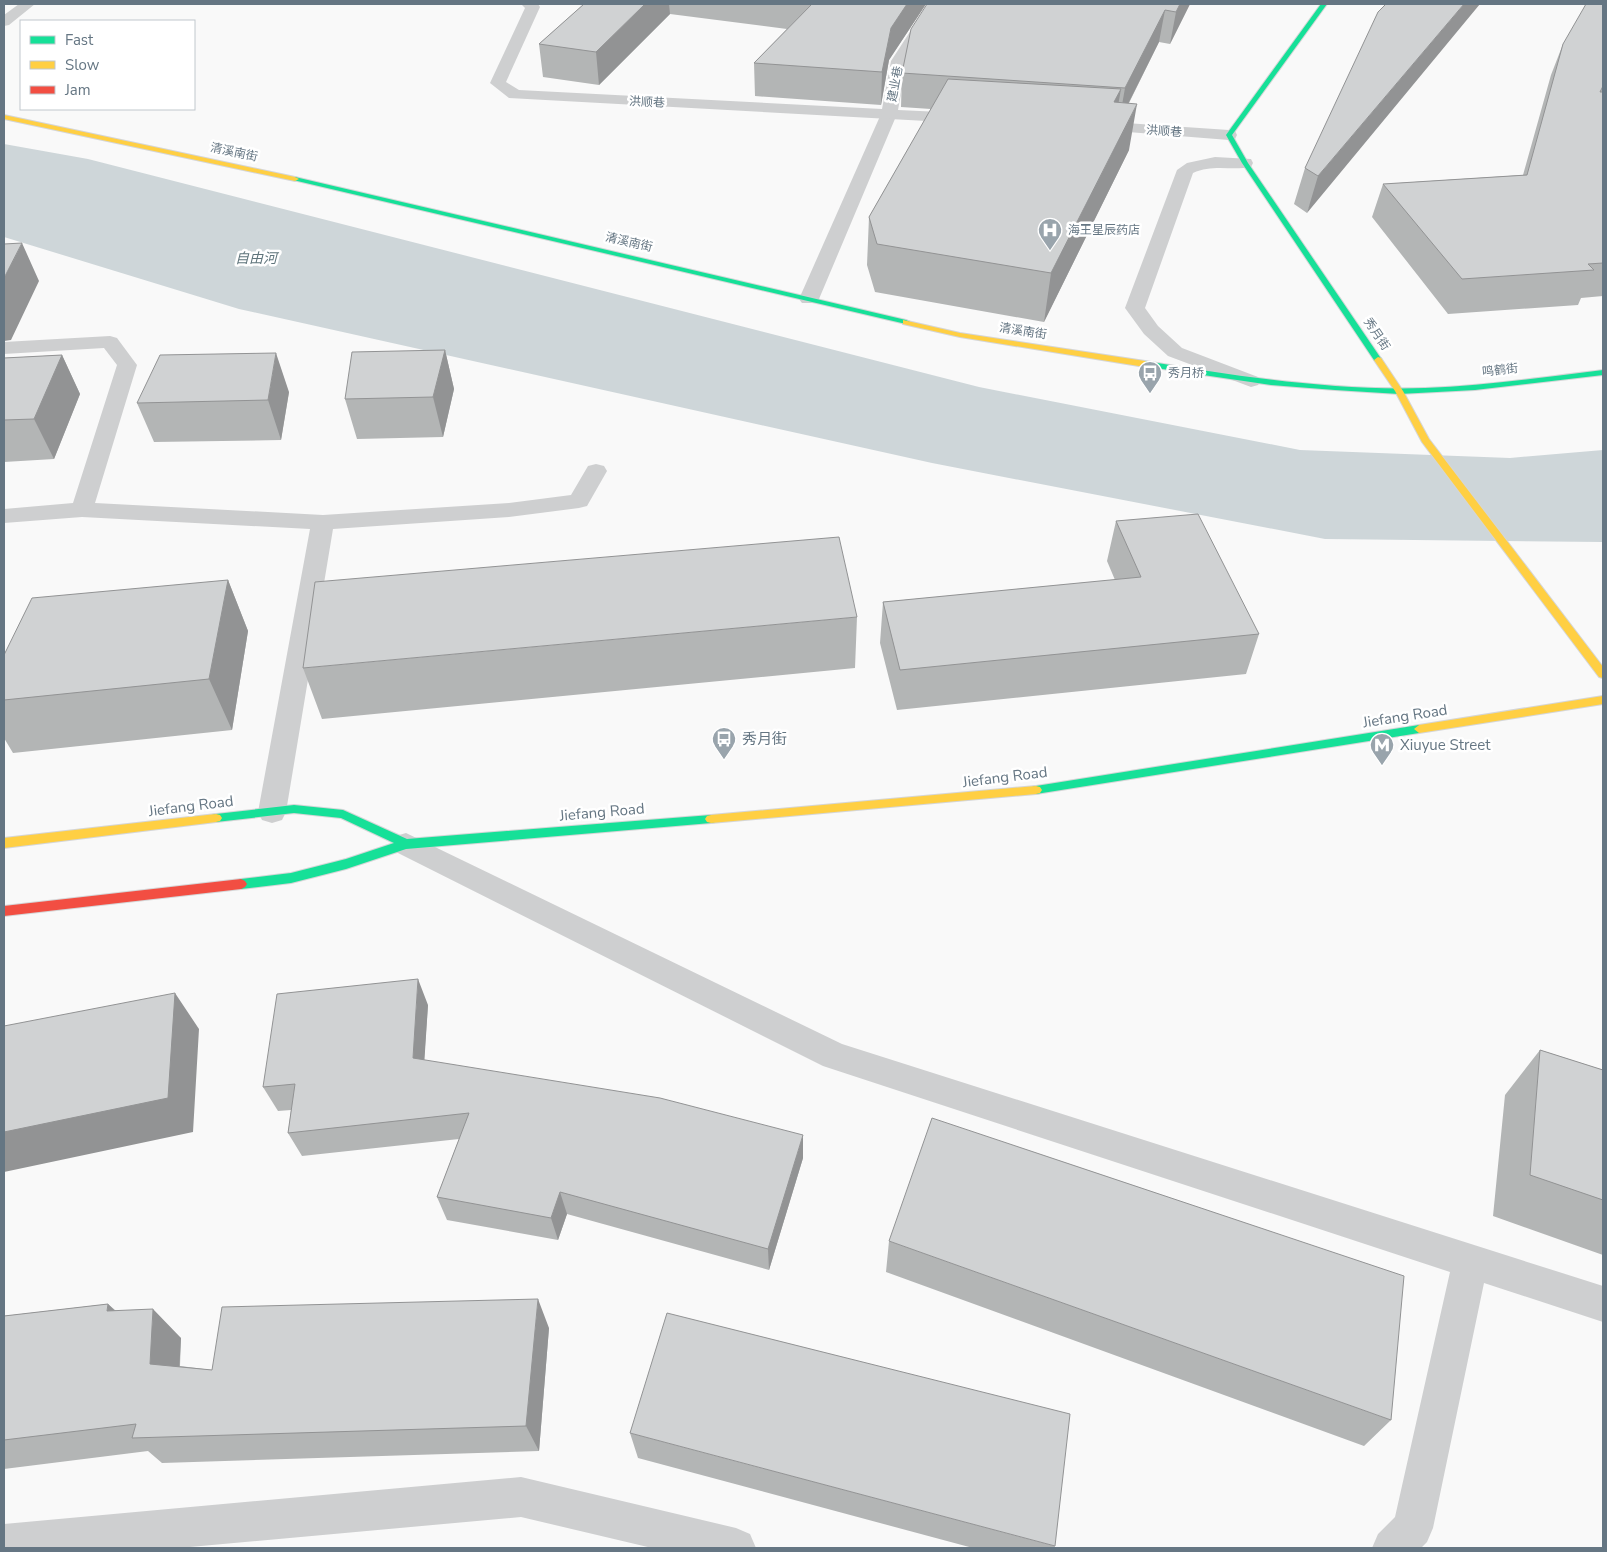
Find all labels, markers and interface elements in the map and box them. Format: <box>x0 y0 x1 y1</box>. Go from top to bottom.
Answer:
legend <box>20 20 195 110</box>
text: Fast <box>65 30 94 50</box>
text: Slow <box>65 55 100 75</box>
street label: 建业巷 <box>884 65 906 103</box>
text: Jam <box>64 80 91 100</box>
street label: 洪顺巷 <box>629 93 665 111</box>
street label: 洪顺巷 <box>1145 122 1183 140</box>
street label: 清溪南街 <box>209 139 259 165</box>
hospital icon: 海王星辰药店 <box>1037 217 1063 251</box>
place label: 海王星辰药店 <box>1068 222 1140 238</box>
street label: 清溪南街 <box>604 229 654 255</box>
water label: 自由河 <box>235 249 280 268</box>
street label: 秀月街 <box>1360 315 1394 353</box>
street label: 清溪南街 <box>998 319 1048 343</box>
bus stop icon: 秀月桥 <box>1137 360 1163 394</box>
street label: 鸣鹤街 <box>1481 360 1519 380</box>
place label: 秀月桥 <box>1168 365 1204 381</box>
street label: Jiefang Road <box>1360 699 1449 733</box>
bus stop icon: 秀月街 <box>711 726 737 760</box>
place label: 秀月街 <box>742 729 787 749</box>
metro station icon: Xiuyue Street <box>1369 732 1395 766</box>
place label: Xiuyue Street <box>1400 735 1491 755</box>
street label: Jiefang Road <box>960 762 1049 792</box>
street label: Jiefang Road <box>146 791 235 821</box>
street label: Jiefang Road <box>558 798 645 826</box>

